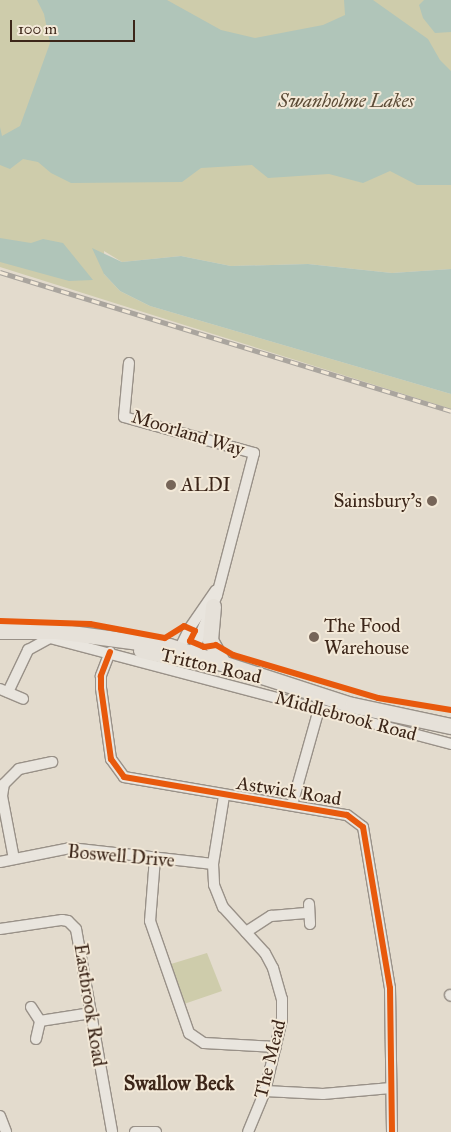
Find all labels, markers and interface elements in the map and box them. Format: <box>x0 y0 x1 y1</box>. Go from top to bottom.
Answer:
scale bar <box>12 10 138 42</box>
text: 100 m <box>18 20 57 38</box>
park label: Swanholme Lakes <box>278 90 414 112</box>
street label: Moorland Way <box>129 405 247 461</box>
place label: ALDI <box>181 474 231 496</box>
marker: ALDI <box>165 479 177 491</box>
place label: Sainsbury's <box>333 490 422 512</box>
marker: Sainsbury's <box>426 495 438 507</box>
place label: The Food Warehouse <box>324 615 409 659</box>
marker: The Food Warehouse <box>308 631 320 643</box>
street label: Tritton Road <box>158 643 264 689</box>
street label: Middlebrook Road <box>273 686 419 746</box>
street label: Astwick Road <box>235 771 343 811</box>
street label: Boswell Drive <box>66 840 176 872</box>
street label: Eastbrook Road <box>69 942 111 1068</box>
street label: The Mead <box>249 1017 291 1101</box>
district label: Swallow Beck <box>124 1071 234 1095</box>

